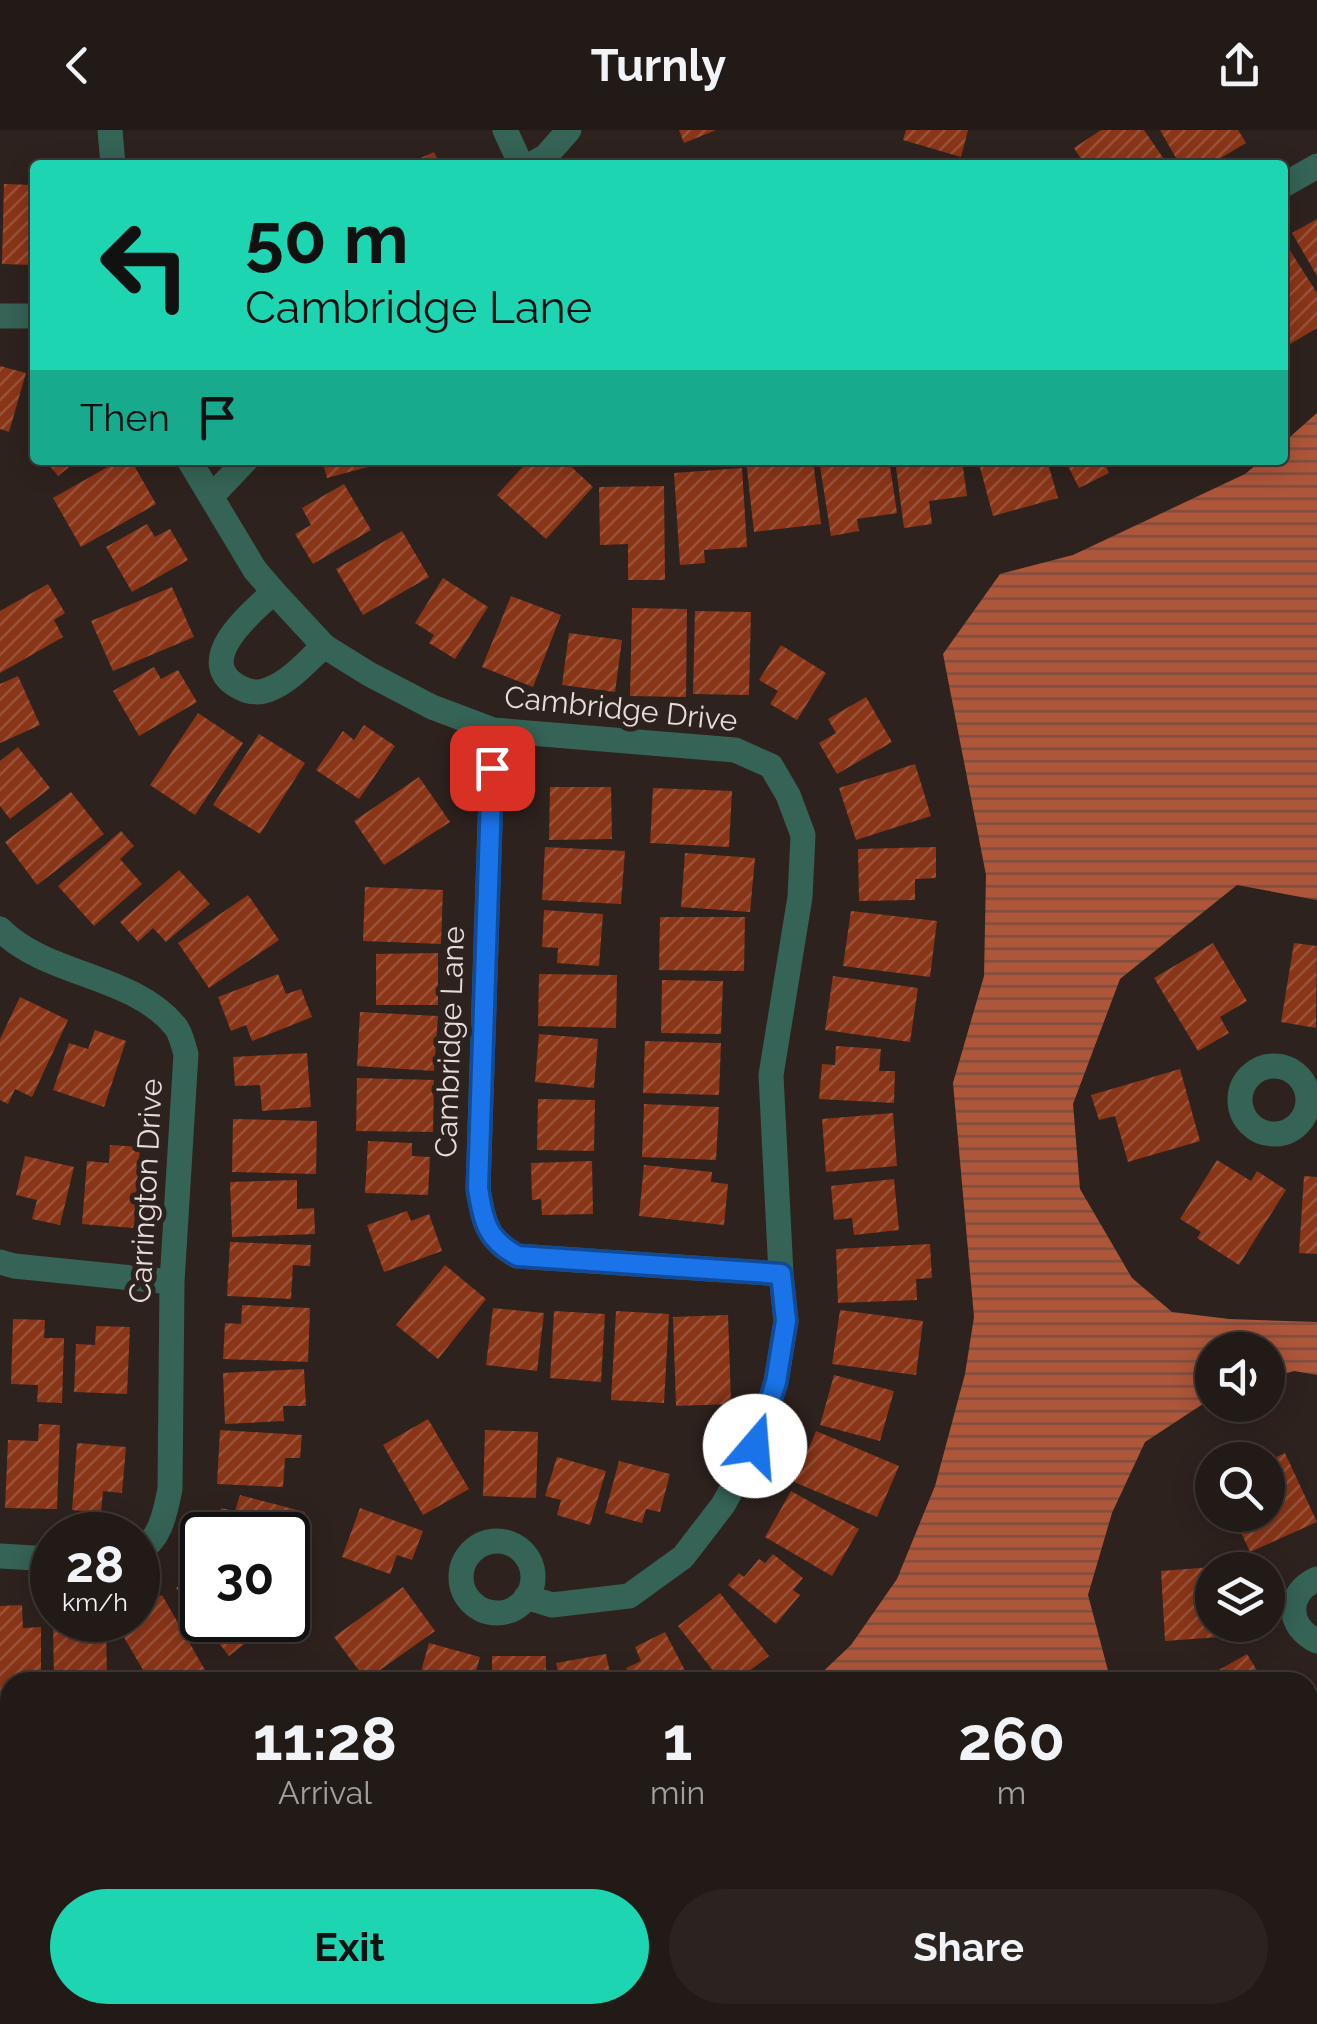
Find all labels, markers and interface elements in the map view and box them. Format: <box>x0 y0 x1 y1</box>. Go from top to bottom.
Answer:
icon: back <box>50 38 105 93</box>
icon: share <box>1212 38 1267 93</box>
text: Turnly <box>591 39 726 92</box>
text: 50 m <box>245 197 409 279</box>
icon: left <box>80 200 210 330</box>
text: Cambridge Lane <box>245 281 592 334</box>
icon: arrive <box>190 390 245 445</box>
text: Then <box>80 395 170 440</box>
street label: Cambridge Drive <box>503 679 739 738</box>
pin <box>450 726 535 811</box>
icon: arrive <box>465 741 520 796</box>
street label: Cambridge Lane <box>428 926 471 1158</box>
street label: Carrington Drive <box>122 1078 169 1304</box>
map controls <box>1195 1332 1285 1642</box>
button: sound <box>1195 1332 1285 1422</box>
position arrow <box>703 1394 807 1498</box>
button: search <box>1195 1442 1285 1532</box>
speed limit sign: 30 <box>180 1512 310 1642</box>
text: 28 <box>66 1535 124 1594</box>
button: layers <box>1195 1552 1285 1642</box>
text: km/h <box>62 1587 128 1617</box>
text: 11:28 <box>253 1704 397 1774</box>
text: 1 <box>663 1704 692 1774</box>
text: 260 <box>958 1704 1065 1774</box>
text: Arrival <box>278 1774 372 1811</box>
text: min <box>650 1774 705 1811</box>
text: m <box>997 1774 1026 1811</box>
button: Exit <box>50 1889 649 2004</box>
button: Share <box>669 1889 1268 2004</box>

